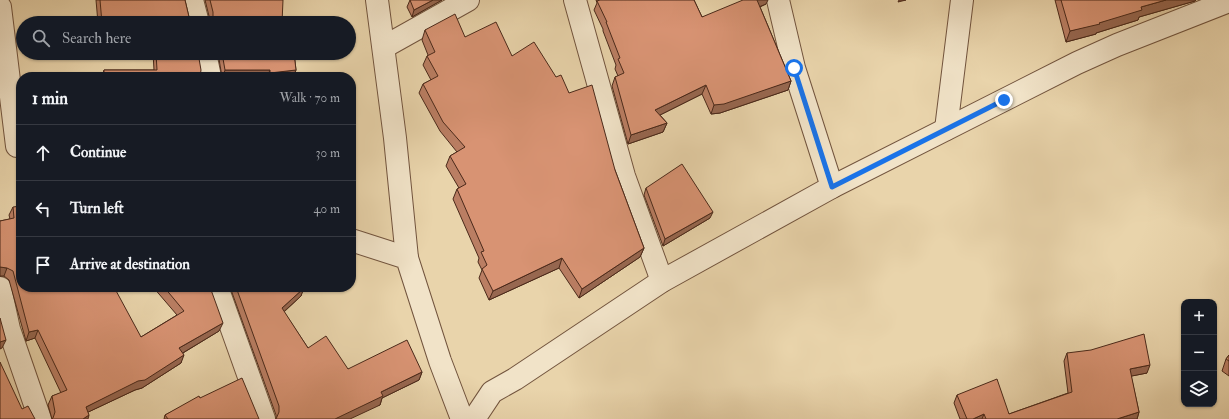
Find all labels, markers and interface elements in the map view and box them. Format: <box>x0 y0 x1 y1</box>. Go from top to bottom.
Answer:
search box <box>16 16 356 60</box>
icon: search <box>30 27 52 49</box>
text: Search here <box>62 29 131 48</box>
route start <box>785 59 803 77</box>
text: 1 min <box>32 88 68 109</box>
text: Walk · 70 m <box>280 90 340 106</box>
route end <box>995 91 1013 109</box>
icon: ahead <box>32 142 54 164</box>
text: Continue <box>70 143 126 162</box>
text: 30 m <box>316 145 340 161</box>
icon: left <box>32 198 54 220</box>
text: Turn left <box>70 199 124 218</box>
text: 40 m <box>314 201 340 217</box>
icon: arrive <box>32 254 54 276</box>
text: Arrive at destination <box>70 255 190 274</box>
map controls <box>1181 299 1217 407</box>
button: + <box>1181 299 1217 335</box>
button: − <box>1181 335 1217 371</box>
button: layers <box>1181 371 1217 407</box>

